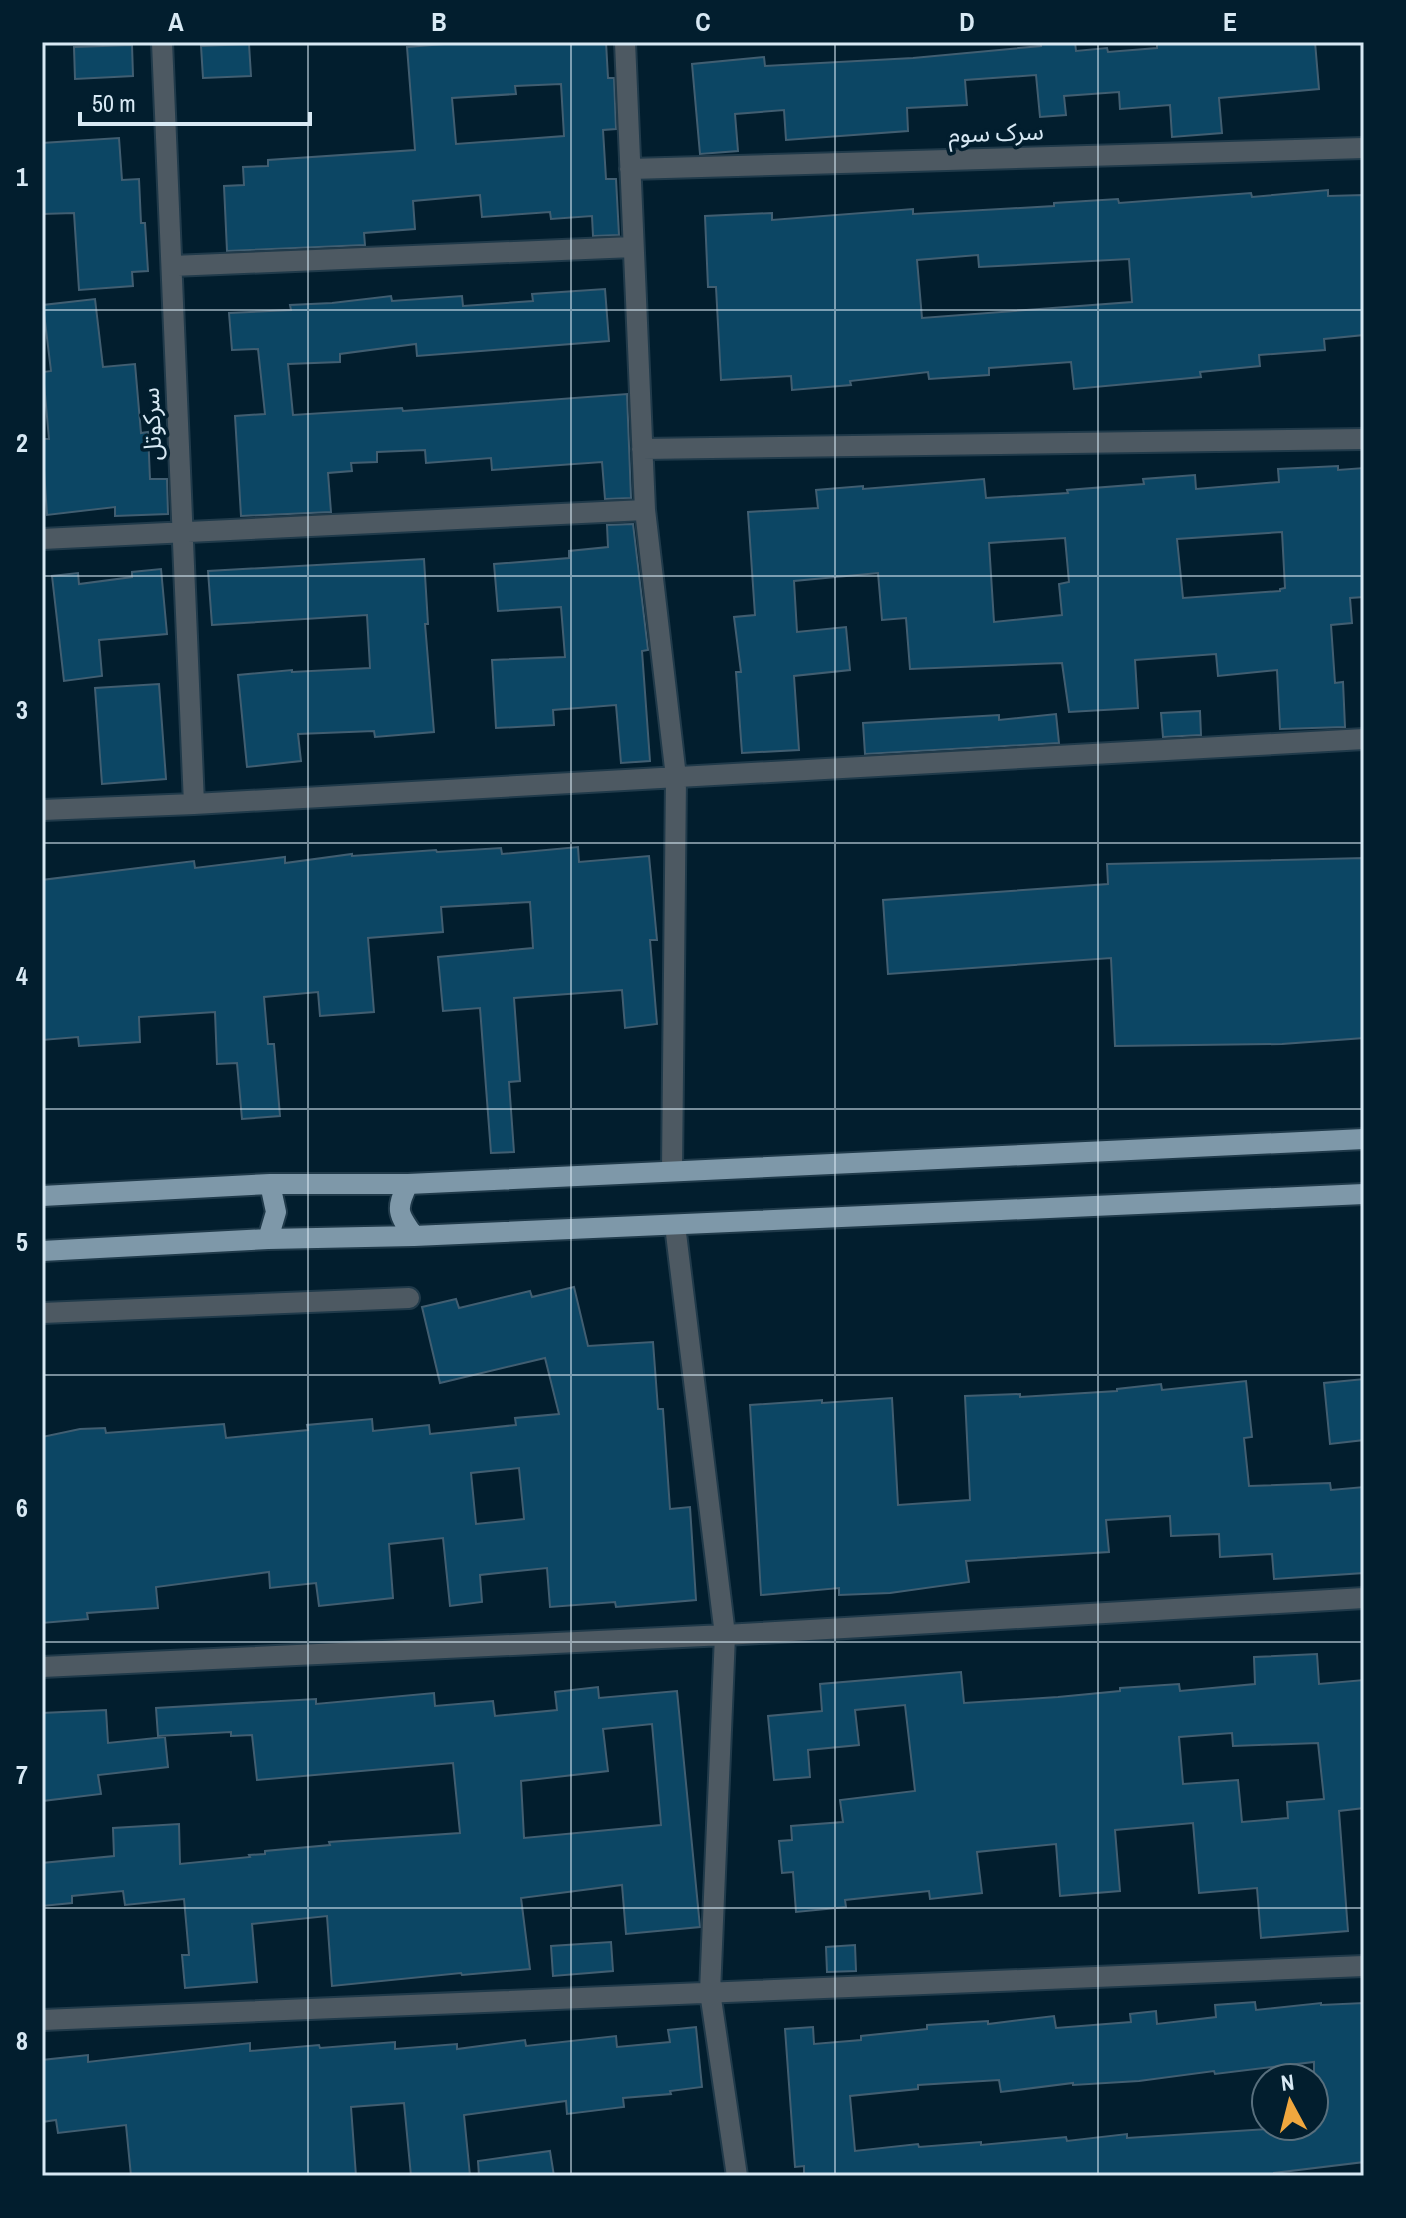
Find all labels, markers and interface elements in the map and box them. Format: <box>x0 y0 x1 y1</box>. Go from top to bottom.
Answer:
text: A <box>168 4 184 39</box>
text: B <box>431 4 447 39</box>
text: C <box>695 4 711 39</box>
text: D <box>959 4 975 39</box>
text: E <box>1223 4 1237 39</box>
scale bar <box>80 76 310 126</box>
text: 50 m <box>92 87 136 119</box>
street label: سرک سوم <box>948 114 1044 153</box>
text: 1 <box>16 159 28 194</box>
street label: سرکوتل <box>134 387 168 461</box>
text: 2 <box>16 425 28 460</box>
text: 3 <box>16 692 28 727</box>
text: 4 <box>16 958 28 993</box>
text: 5 <box>16 1224 28 1259</box>
text: 6 <box>16 1490 28 1525</box>
text: 7 <box>16 1757 28 1792</box>
text: 8 <box>16 2023 28 2058</box>
north arrow <box>1250 2062 1330 2142</box>
text: N <box>1279 2066 1296 2098</box>

